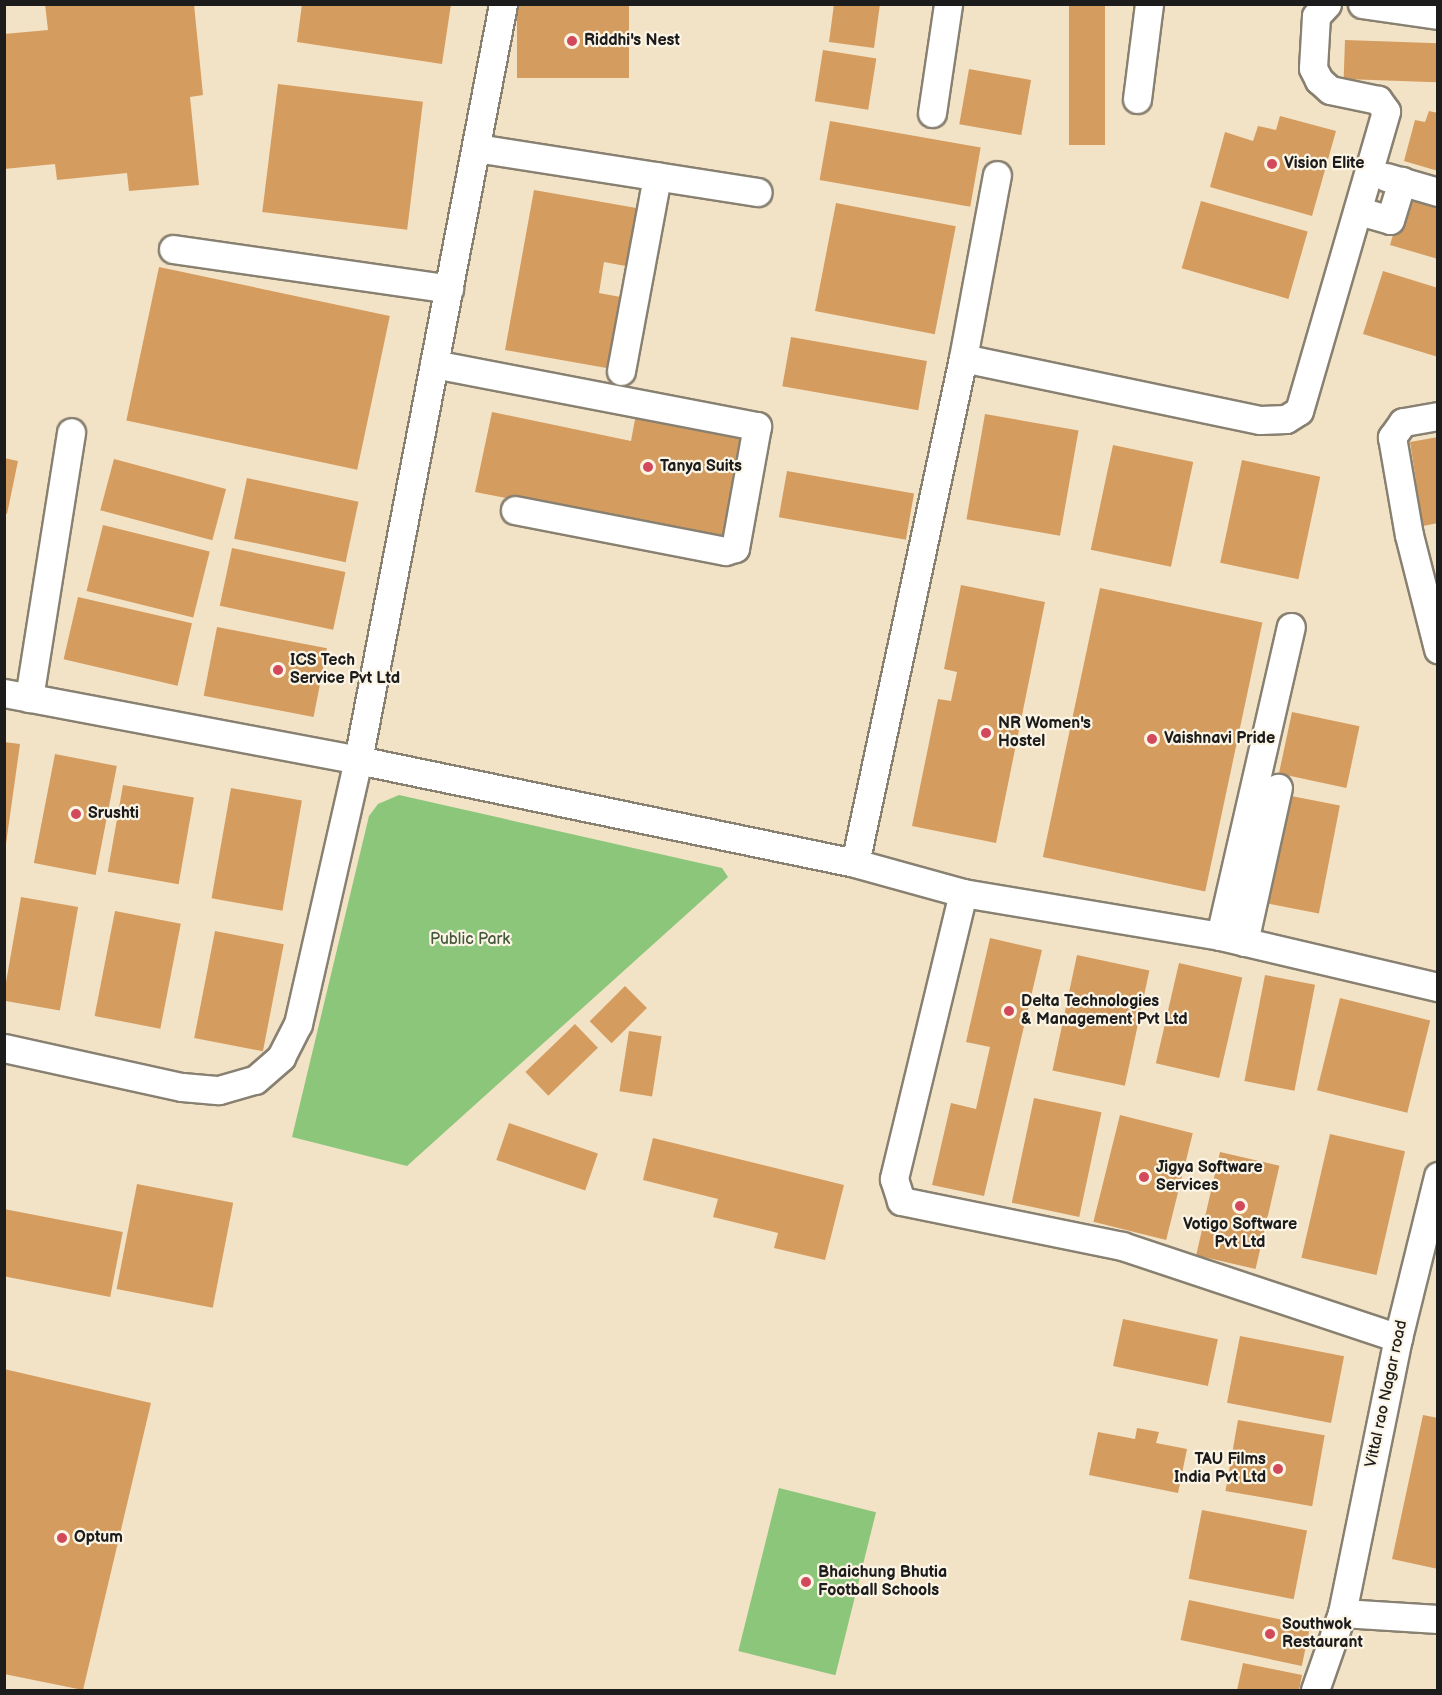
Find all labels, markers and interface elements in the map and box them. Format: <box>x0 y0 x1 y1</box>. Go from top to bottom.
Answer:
place label: Riddhi's Nest <box>584 31 680 51</box>
marker: Riddhi's Nest <box>565 34 579 48</box>
place label: Vision Elite <box>1284 154 1364 174</box>
marker: Vision Elite <box>1265 157 1279 171</box>
place label: Tanya Suits <box>660 457 742 477</box>
marker: Tanya Suits <box>641 460 655 474</box>
place label: ICS Tech Service Pvt Ltd <box>290 651 400 689</box>
marker: ICS Tech Service Pvt Ltd <box>271 663 285 677</box>
place label: NR Women's Hostel <box>998 714 1091 752</box>
marker: NR Women's Hostel <box>979 726 993 740</box>
place label: Vaishnavi Pride <box>1164 729 1275 749</box>
marker: Vaishnavi Pride <box>1145 732 1159 746</box>
place label: Srushti <box>88 804 139 824</box>
marker: Srushti <box>69 807 83 821</box>
park label: Public Park <box>430 930 510 950</box>
place label: Delta Technologies & Management Pvt Ltd <box>1021 992 1188 1030</box>
marker: Delta Technologies & Management Pvt Ltd <box>1002 1004 1016 1018</box>
place label: Jigya Software Services <box>1156 1158 1263 1196</box>
marker: Jigya Software Services <box>1137 1170 1151 1184</box>
marker: Votigo Software Pvt Ltd <box>1233 1199 1247 1213</box>
place label: Votigo Software Pvt Ltd <box>1183 1215 1297 1253</box>
street label: Vittal rao Nagar road <box>1362 1319 1412 1469</box>
place label: TAU Films India Pvt Ltd <box>1174 1450 1266 1488</box>
marker: TAU Films India Pvt Ltd <box>1271 1462 1285 1476</box>
place label: Optum <box>74 1528 123 1548</box>
marker: Optum <box>55 1531 69 1545</box>
place label: Bhaichung Bhutia Football Schools <box>818 1563 947 1601</box>
marker: Bhaichung Bhutia Football Schools <box>799 1575 813 1589</box>
place label: Southwok Restaurant <box>1282 1615 1363 1653</box>
marker: Southwok Restaurant <box>1263 1627 1277 1641</box>

